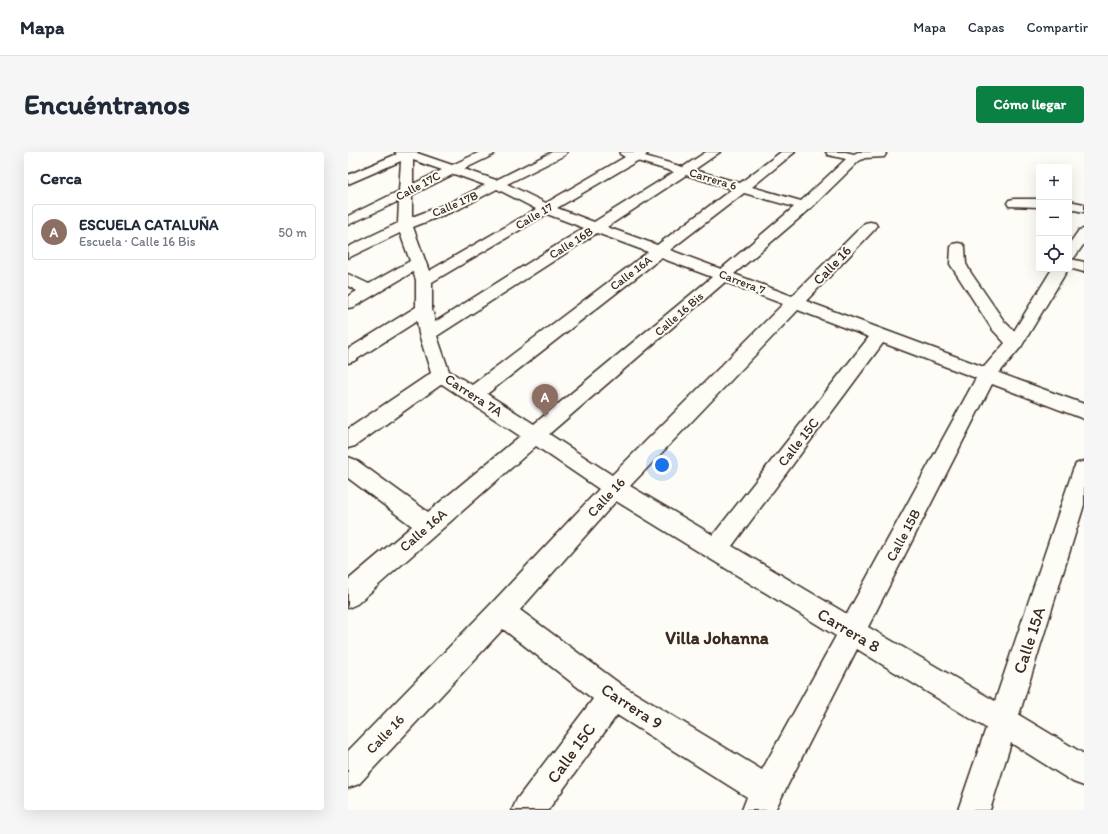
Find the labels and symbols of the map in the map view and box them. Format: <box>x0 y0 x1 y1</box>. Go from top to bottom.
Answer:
street label: Carrera 6 <box>688 165 738 193</box>
street label: Calle 17C <box>393 168 443 204</box>
street label: Calle 17B <box>430 188 480 220</box>
street label: Calle 17 <box>513 200 555 232</box>
street label: Calle 16B <box>547 224 596 262</box>
street label: Calle 16 <box>810 242 855 288</box>
street label: Calle 16A <box>607 253 655 293</box>
street label: Carrera 7 <box>717 267 767 297</box>
street label: Calle 16 Bis <box>652 289 706 339</box>
street label: Carrera 7A <box>442 370 506 420</box>
pin: A <box>532 384 558 417</box>
street label: Calle 15C <box>774 415 823 470</box>
your location <box>652 455 672 475</box>
street label: Calle 16 <box>584 474 629 521</box>
street label: Calle 16A <box>396 505 450 555</box>
street label: Calle 15B <box>883 506 924 564</box>
street label: Carrera 8 <box>814 603 884 657</box>
street label: Calle 15A <box>1009 604 1049 676</box>
district label: Villa Johanna <box>665 627 769 649</box>
street label: Carrera 9 <box>597 679 667 733</box>
street label: Calle 16 <box>363 711 408 757</box>
street label: Calle 15C <box>543 719 599 787</box>

